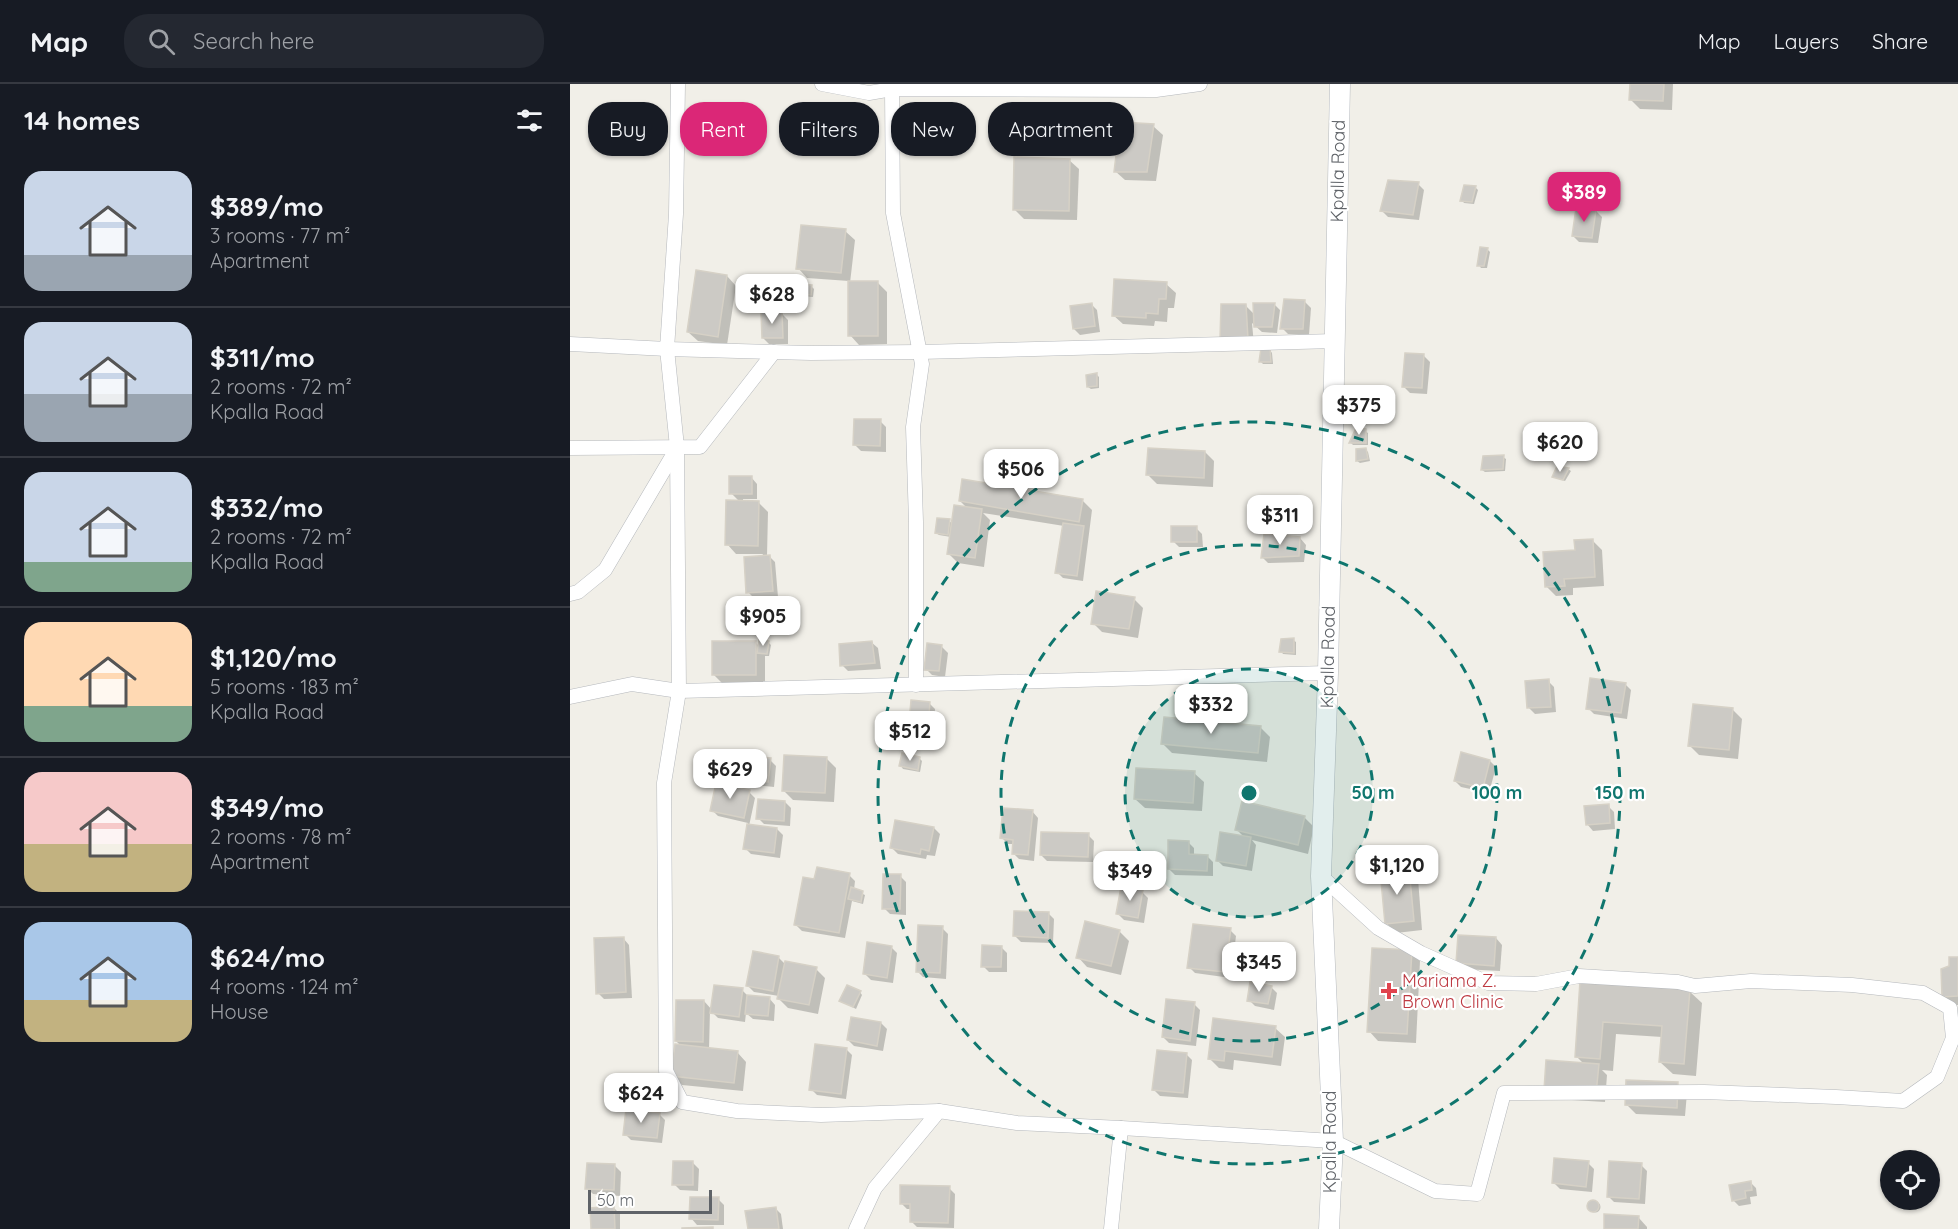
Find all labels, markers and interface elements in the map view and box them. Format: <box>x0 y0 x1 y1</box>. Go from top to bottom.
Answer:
search box <box>124 14 544 68</box>
text: Map <box>30 24 88 59</box>
icon: search <box>145 25 178 58</box>
text: Search here <box>193 27 315 55</box>
text: Map <box>1698 28 1741 54</box>
text: Layers <box>1774 28 1839 54</box>
text: Share <box>1872 28 1928 54</box>
chip: Buy <box>588 102 668 156</box>
chip: Rent <box>680 102 767 156</box>
chip: Filters <box>779 102 879 156</box>
chip: New <box>891 102 976 156</box>
chip: Apartment <box>988 102 1134 156</box>
text: 14 homes <box>24 104 140 137</box>
icon: filters <box>513 104 546 137</box>
street label: Kpalla Road <box>1325 120 1350 222</box>
pin: $389 <box>1548 172 1620 223</box>
text: $389 <box>1562 179 1607 204</box>
text: $389/mo <box>210 190 323 223</box>
icon: home <box>72 195 144 267</box>
text: 3 rooms · 77 m² <box>210 223 350 248</box>
text: Apartment <box>210 248 310 273</box>
pin: $628 <box>736 274 808 325</box>
text: $628 <box>749 281 795 306</box>
text: $311/mo <box>210 341 315 374</box>
icon: home <box>72 346 144 418</box>
text: 2 rooms · 72 m² <box>210 374 352 399</box>
pin: $375 <box>1323 385 1395 436</box>
text: $375 <box>1336 392 1382 417</box>
text: Kpalla Road <box>210 399 324 424</box>
pin: $620 <box>1524 422 1596 473</box>
text: $620 <box>1537 429 1583 454</box>
pin: $506 <box>985 449 1057 500</box>
text: $506 <box>998 456 1044 481</box>
text: $332/mo <box>210 491 323 524</box>
pin: $311 <box>1244 495 1316 546</box>
icon: home <box>72 496 144 568</box>
text: $311 <box>1261 502 1299 527</box>
text: 2 rooms · 72 m² <box>210 524 352 549</box>
text: Kpalla Road <box>210 549 324 574</box>
pin: $905 <box>727 596 799 647</box>
text: $905 <box>739 603 787 628</box>
street label: Kpalla Road <box>1315 606 1340 708</box>
text: $1,120/mo <box>210 641 337 674</box>
icon: home <box>72 646 144 718</box>
text: 5 rooms · 183 m² <box>210 674 359 699</box>
pin: $332 <box>1175 684 1247 735</box>
text: $332 <box>1189 691 1233 716</box>
text: Kpalla Road <box>210 699 324 724</box>
pin: $512 <box>874 711 946 762</box>
text: $512 <box>889 718 931 743</box>
pin: $629 <box>694 749 766 800</box>
text: $629 <box>707 756 753 781</box>
text: 50 m <box>1351 781 1395 804</box>
text: 100 m <box>1472 781 1522 804</box>
text: 150 m <box>1595 781 1645 804</box>
centre of rings <box>1239 783 1259 803</box>
text: $349/mo <box>210 791 324 824</box>
icon: home <box>72 796 144 868</box>
text: 2 rooms · 78 m² <box>210 824 352 849</box>
pin: $1,120 <box>1348 845 1446 896</box>
text: Apartment <box>210 849 310 874</box>
pin: $349 <box>1094 851 1166 902</box>
text: $1,120 <box>1369 852 1425 877</box>
text: $349 <box>1107 858 1153 883</box>
text: $624/mo <box>210 941 325 974</box>
pin: $345 <box>1223 942 1295 993</box>
icon: home <box>72 946 144 1018</box>
text: $345 <box>1236 949 1282 974</box>
place label: Mariama Z. Brown Clinic <box>1402 969 1503 1013</box>
text: 4 rooms · 124 m² <box>210 974 359 999</box>
marker: Mariama Z. Brown Clinic <box>1380 982 1398 1000</box>
text: House <box>210 999 269 1024</box>
pin: $624 <box>605 1073 677 1124</box>
text: $624 <box>618 1080 664 1105</box>
street label: Kpalla Road <box>1318 1091 1341 1193</box>
map controls <box>1880 1150 1940 1210</box>
button: locate <box>1880 1150 1940 1210</box>
scale bar <box>588 1187 712 1214</box>
text: 50 m <box>597 1190 634 1210</box>

